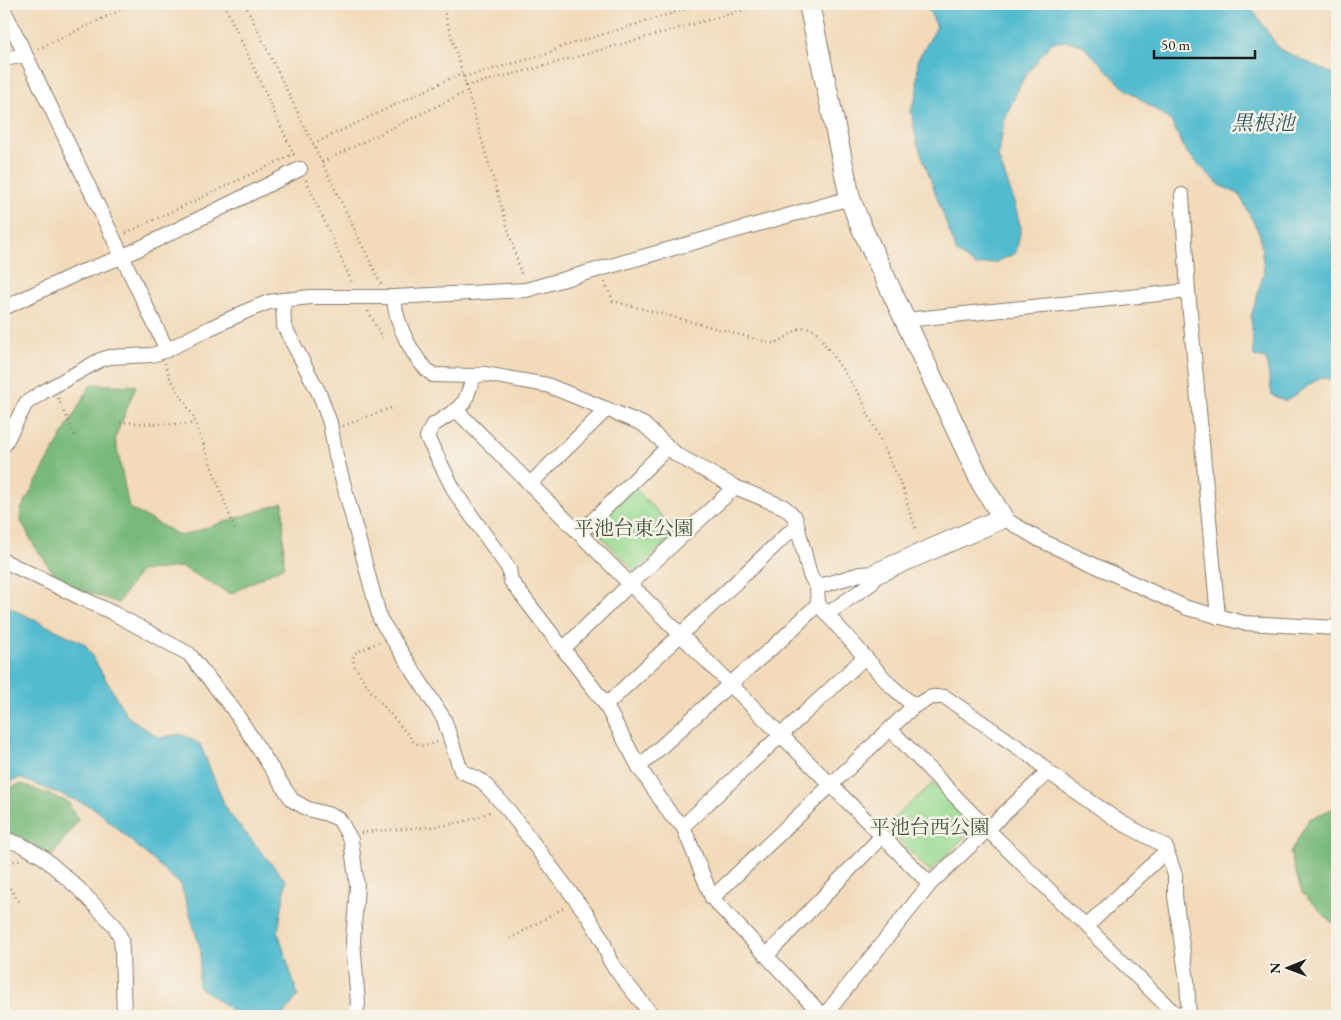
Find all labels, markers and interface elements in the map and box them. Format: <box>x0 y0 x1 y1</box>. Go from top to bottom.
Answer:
scale bar <box>1154 28 1255 60</box>
text: 50 m <box>1161 35 1190 54</box>
water label: 黒根池 <box>1232 109 1296 136</box>
park label: 平池台東公園 <box>574 515 694 541</box>
park label: 平池台西公園 <box>870 814 990 840</box>
north arrow <box>1264 942 1314 992</box>
text: N <box>1266 962 1284 974</box>

